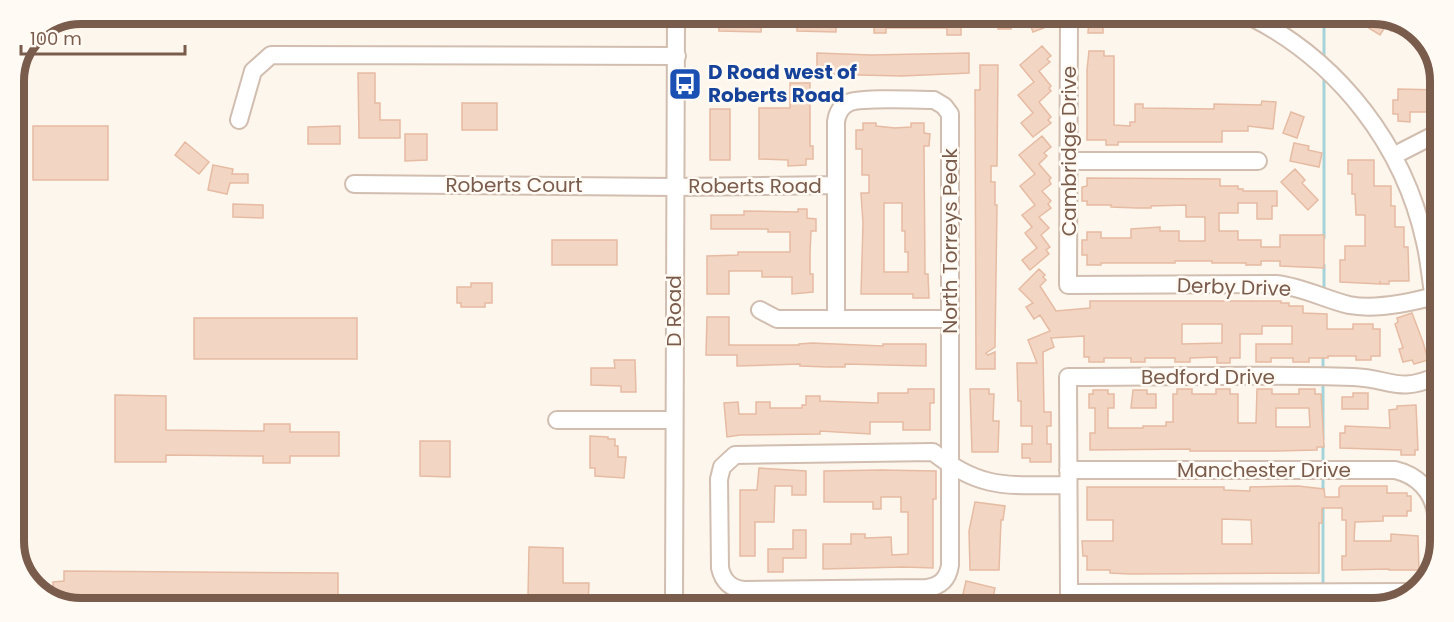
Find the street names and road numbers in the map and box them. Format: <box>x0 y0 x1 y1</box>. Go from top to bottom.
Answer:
street label: Cambridge Drive <box>1055 66 1083 236</box>
street label: North Torreys Peak <box>936 148 964 334</box>
street label: Roberts Court <box>445 171 583 199</box>
street label: Roberts Road <box>688 172 822 200</box>
street label: Derby Drive <box>1176 271 1292 303</box>
street label: D Road <box>660 275 688 347</box>
street label: Bedford Drive <box>1141 363 1275 391</box>
street label: Manchester Drive <box>1177 456 1351 484</box>

